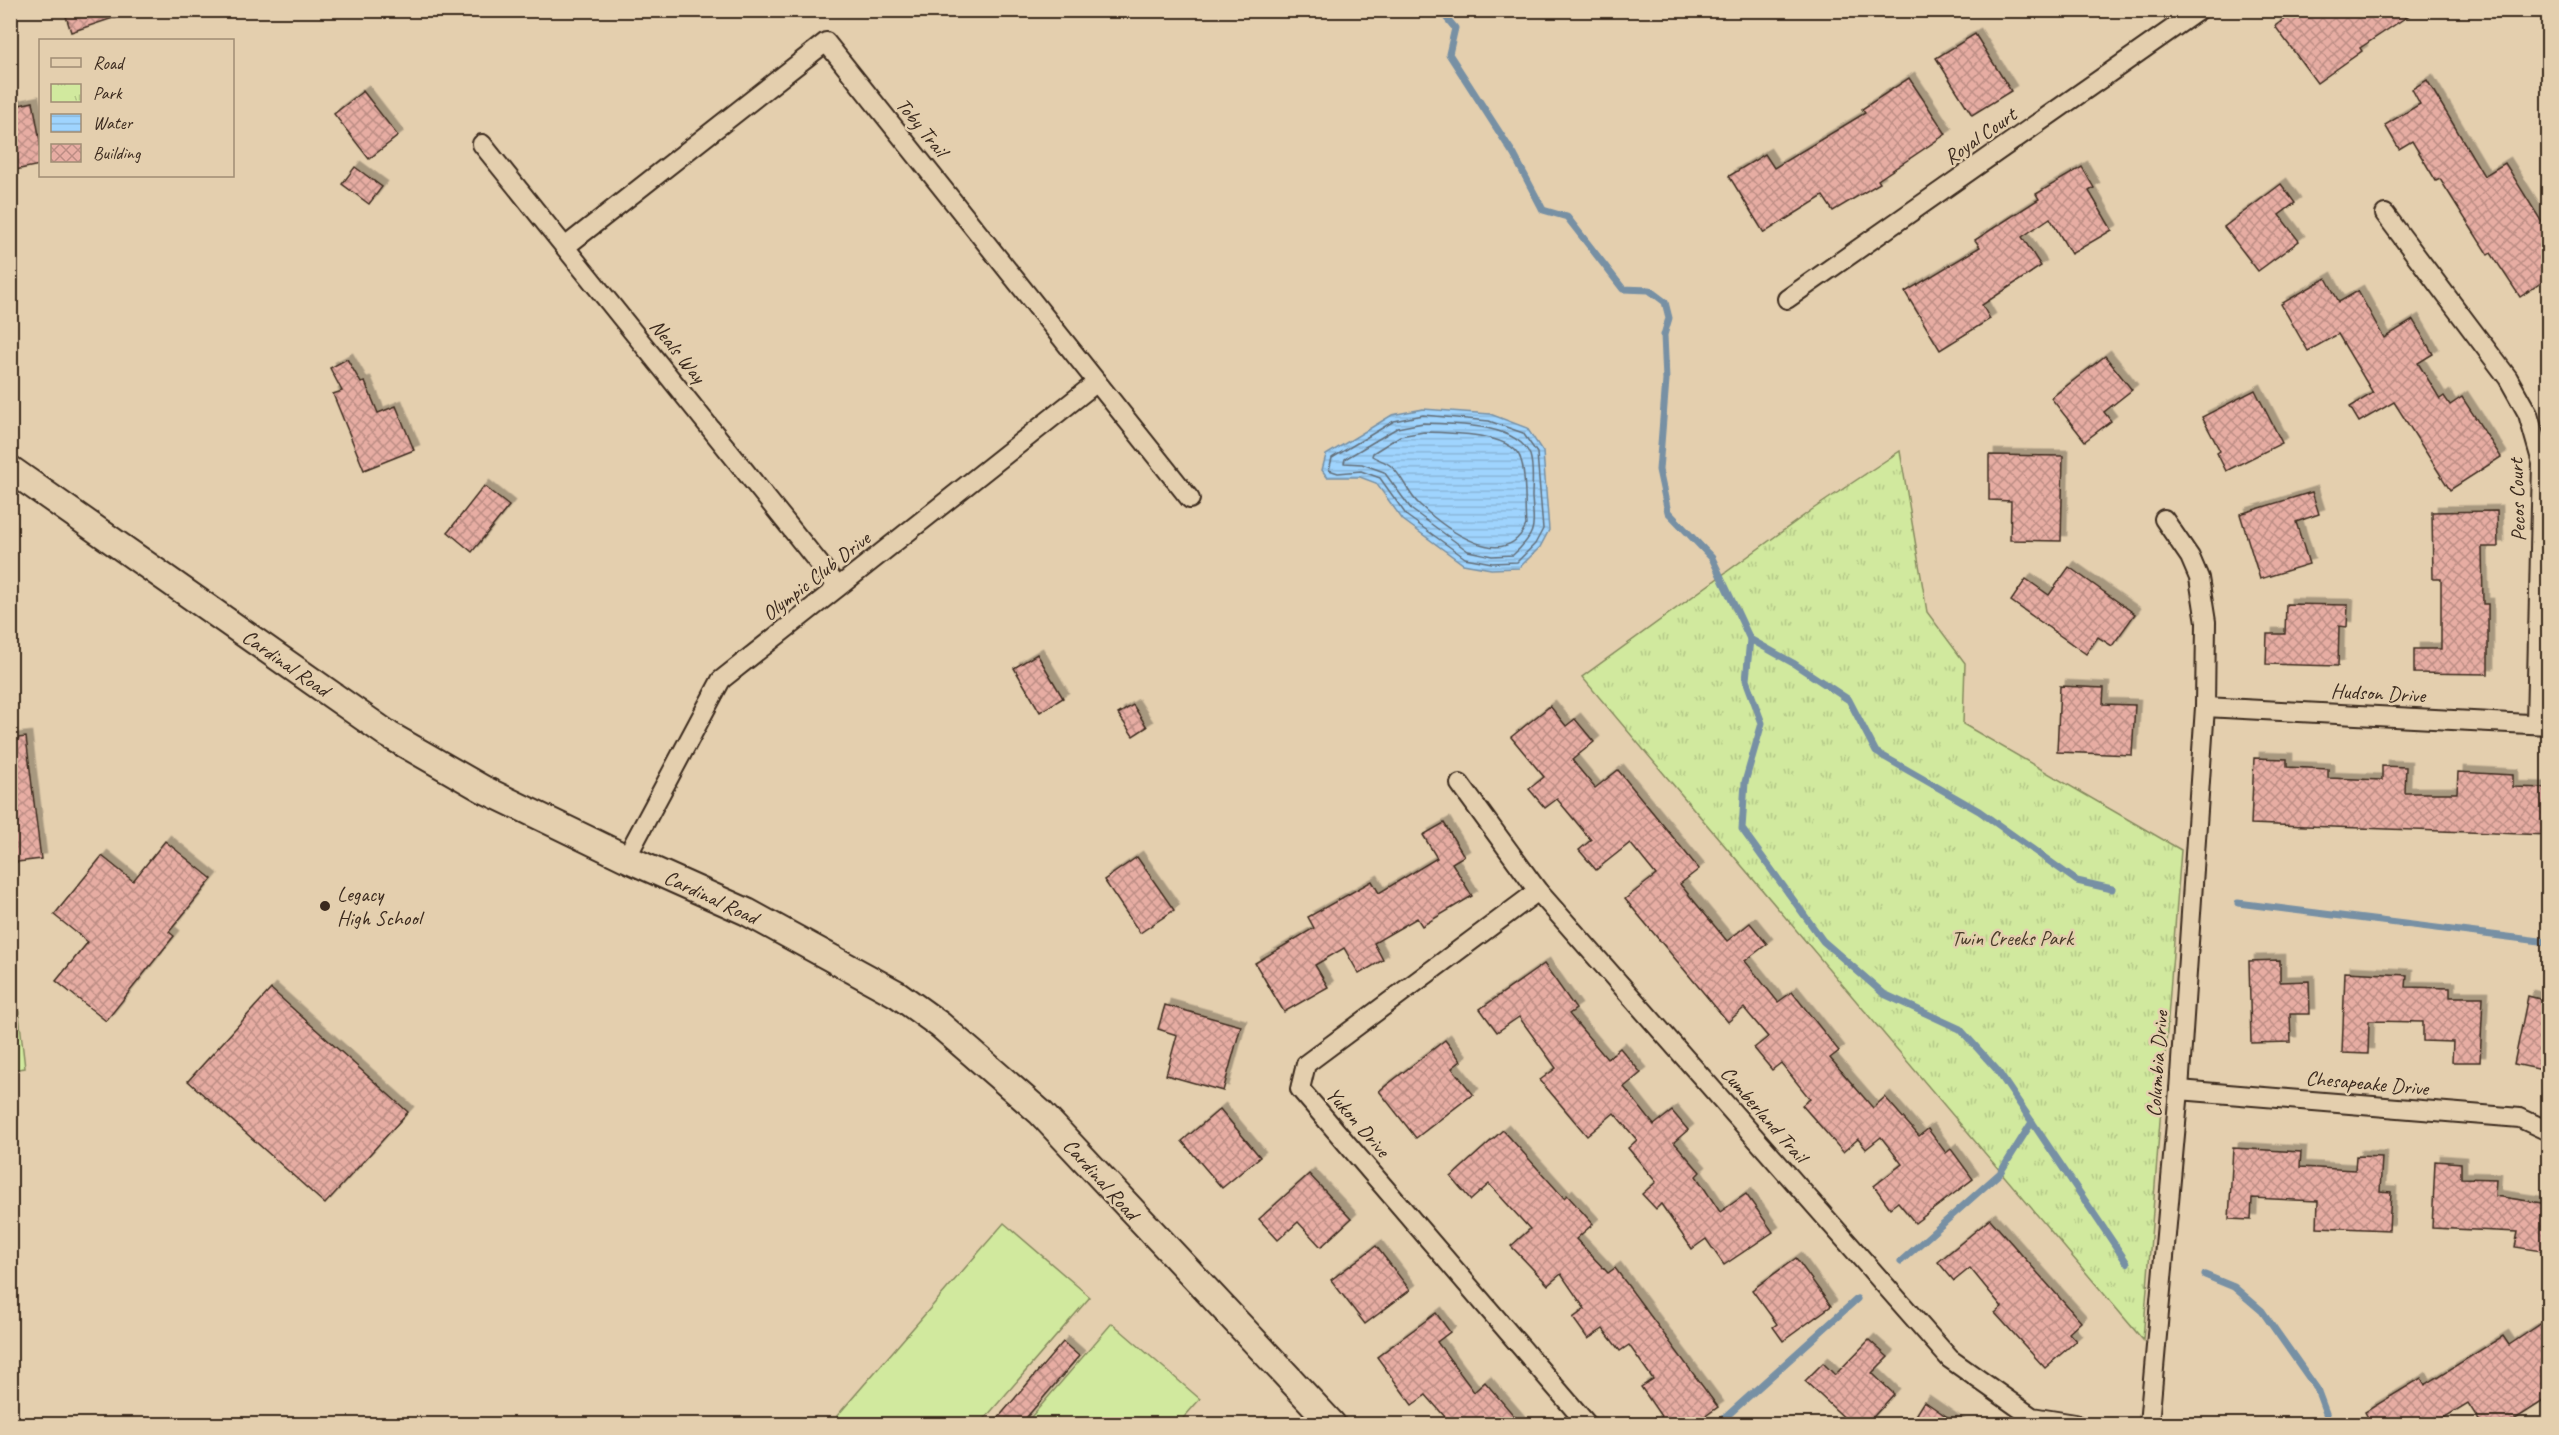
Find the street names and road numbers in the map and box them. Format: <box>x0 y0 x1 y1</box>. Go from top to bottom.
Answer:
street label: Toby Trail <box>890 92 956 164</box>
street label: Royal Court <box>1939 101 2023 170</box>
street label: Neals Way <box>644 314 713 390</box>
street label: Pecos Court <box>2502 456 2531 542</box>
street label: Olympic Club Drive <box>757 524 877 626</box>
street label: Cardinal Road <box>237 623 338 705</box>
street label: Hudson Drive <box>2330 678 2428 709</box>
street label: Cardinal Road <box>660 864 766 932</box>
street label: Columbia Drive <box>2140 1009 2174 1118</box>
street label: Cumberland Trail <box>1715 1060 1815 1170</box>
street label: Chesapeake Drive <box>2305 1065 2432 1101</box>
street label: Yukon Drive <box>1321 1082 1397 1164</box>
street label: Cardinal Road <box>1058 1133 1147 1228</box>

